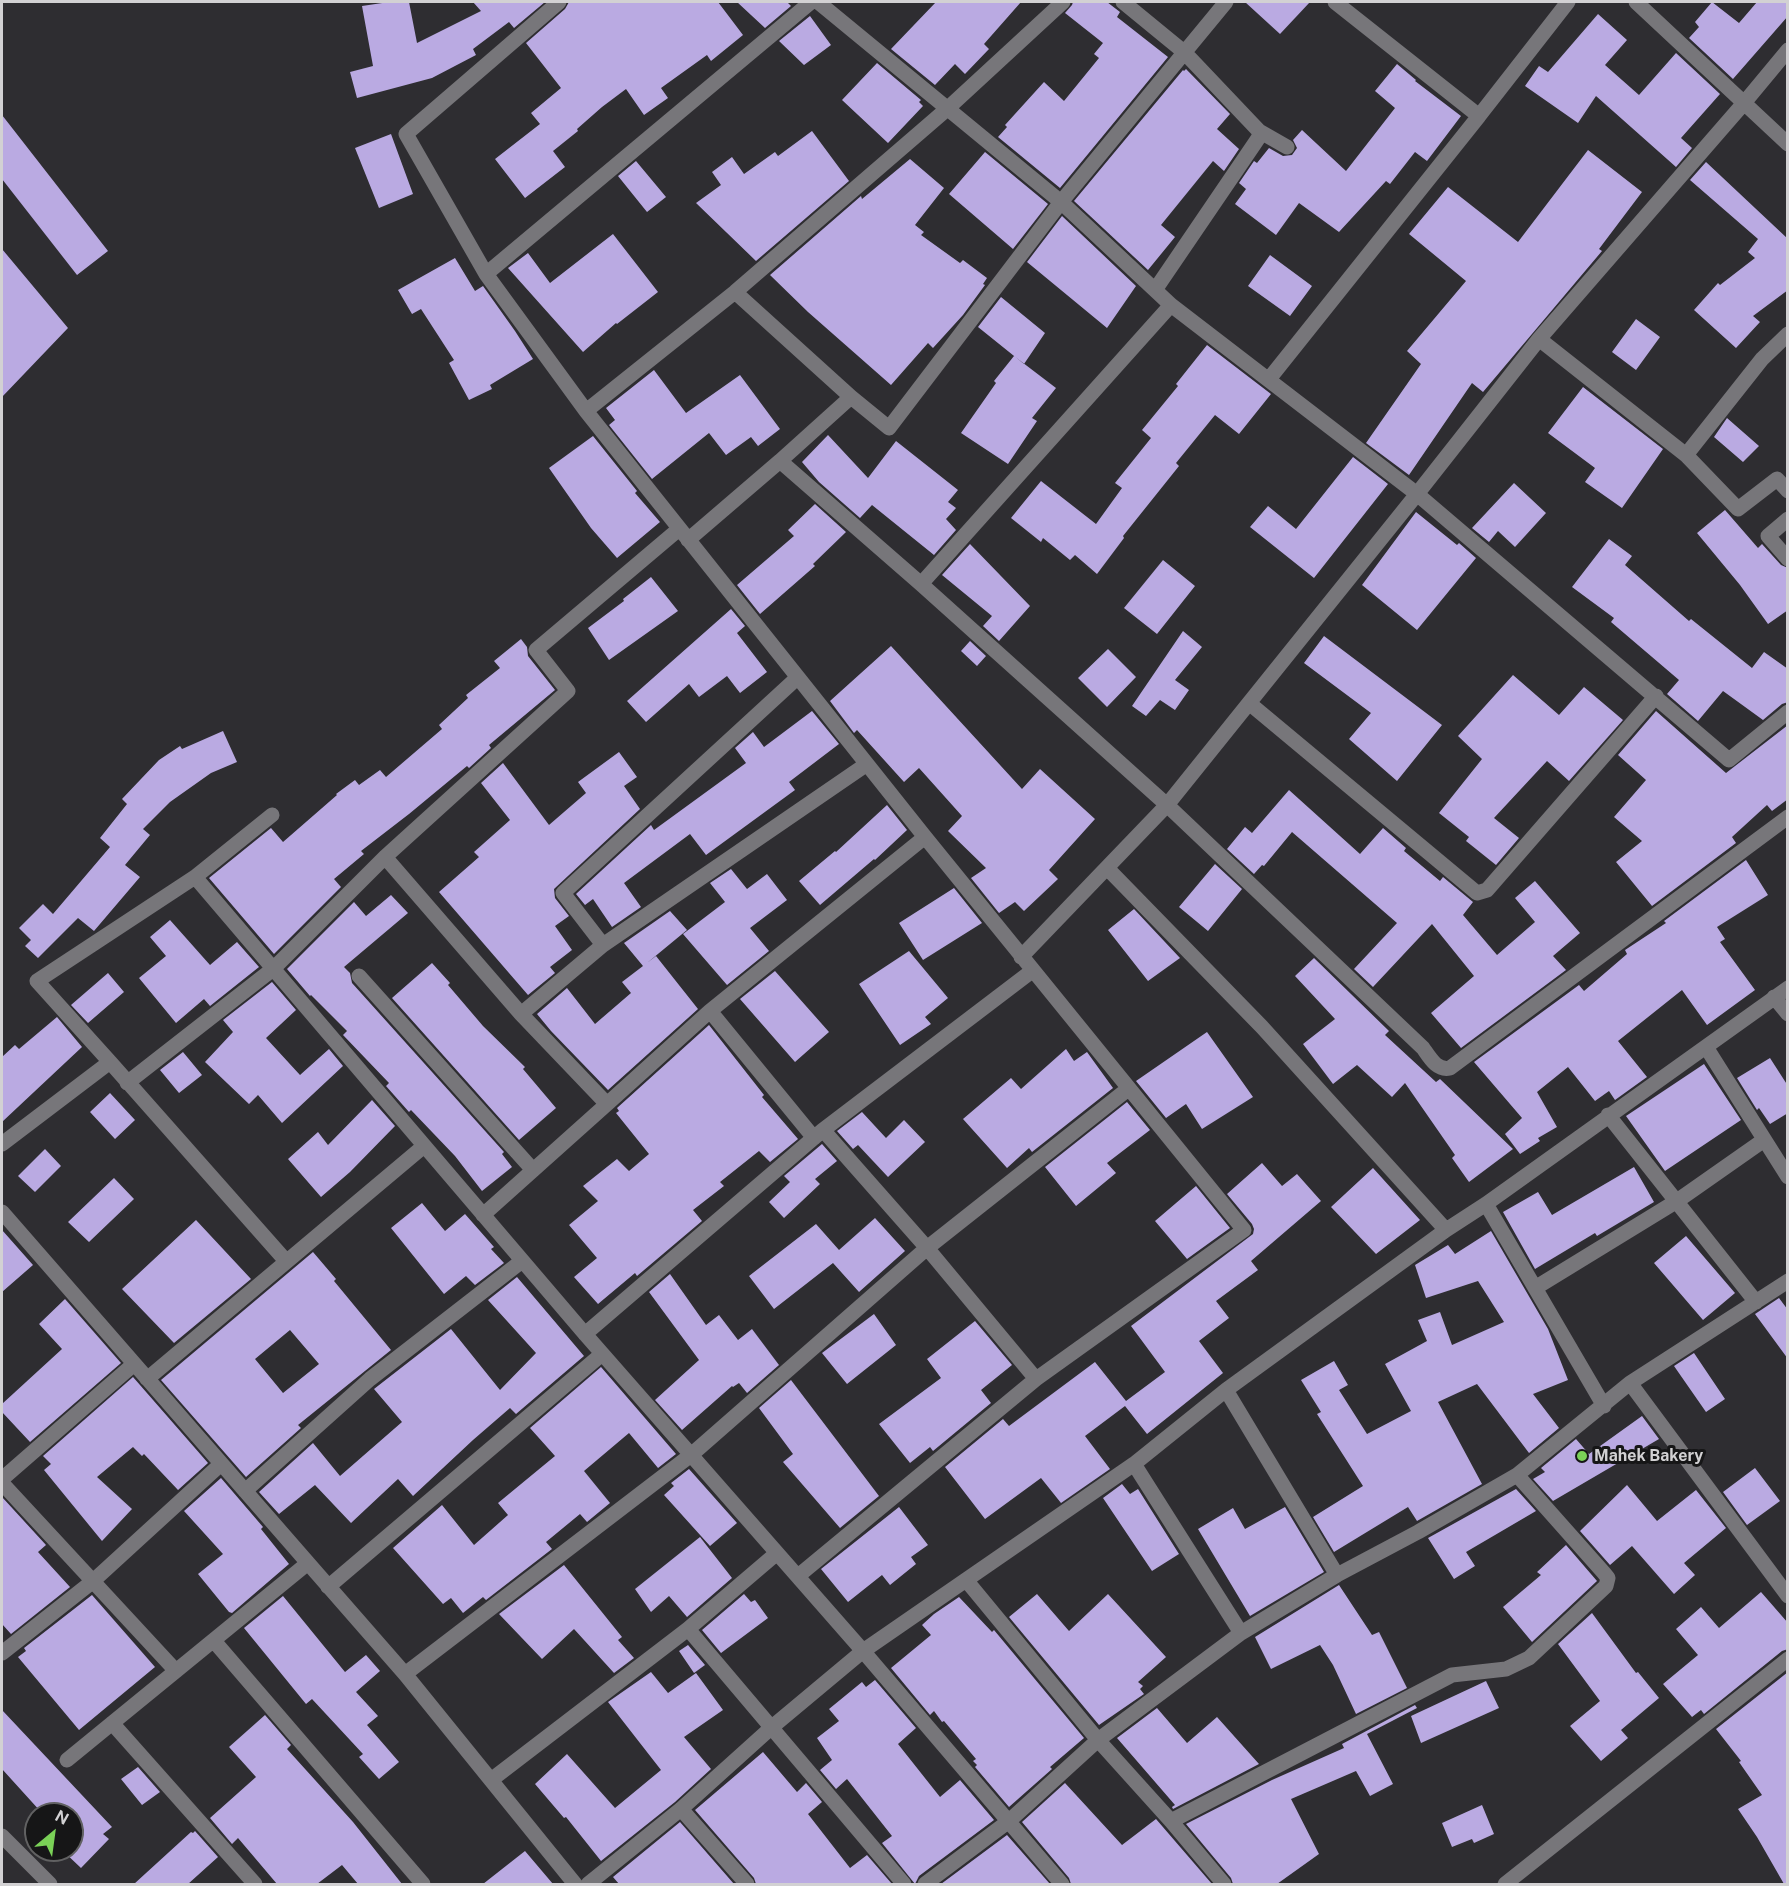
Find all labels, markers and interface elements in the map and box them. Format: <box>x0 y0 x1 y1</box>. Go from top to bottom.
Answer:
place label: Mahek Bakery <box>1594 1446 1703 1466</box>
marker: Mahek Bakery <box>1575 1449 1589 1463</box>
north arrow <box>24 1802 84 1862</box>
text: N <box>52 1806 72 1829</box>

